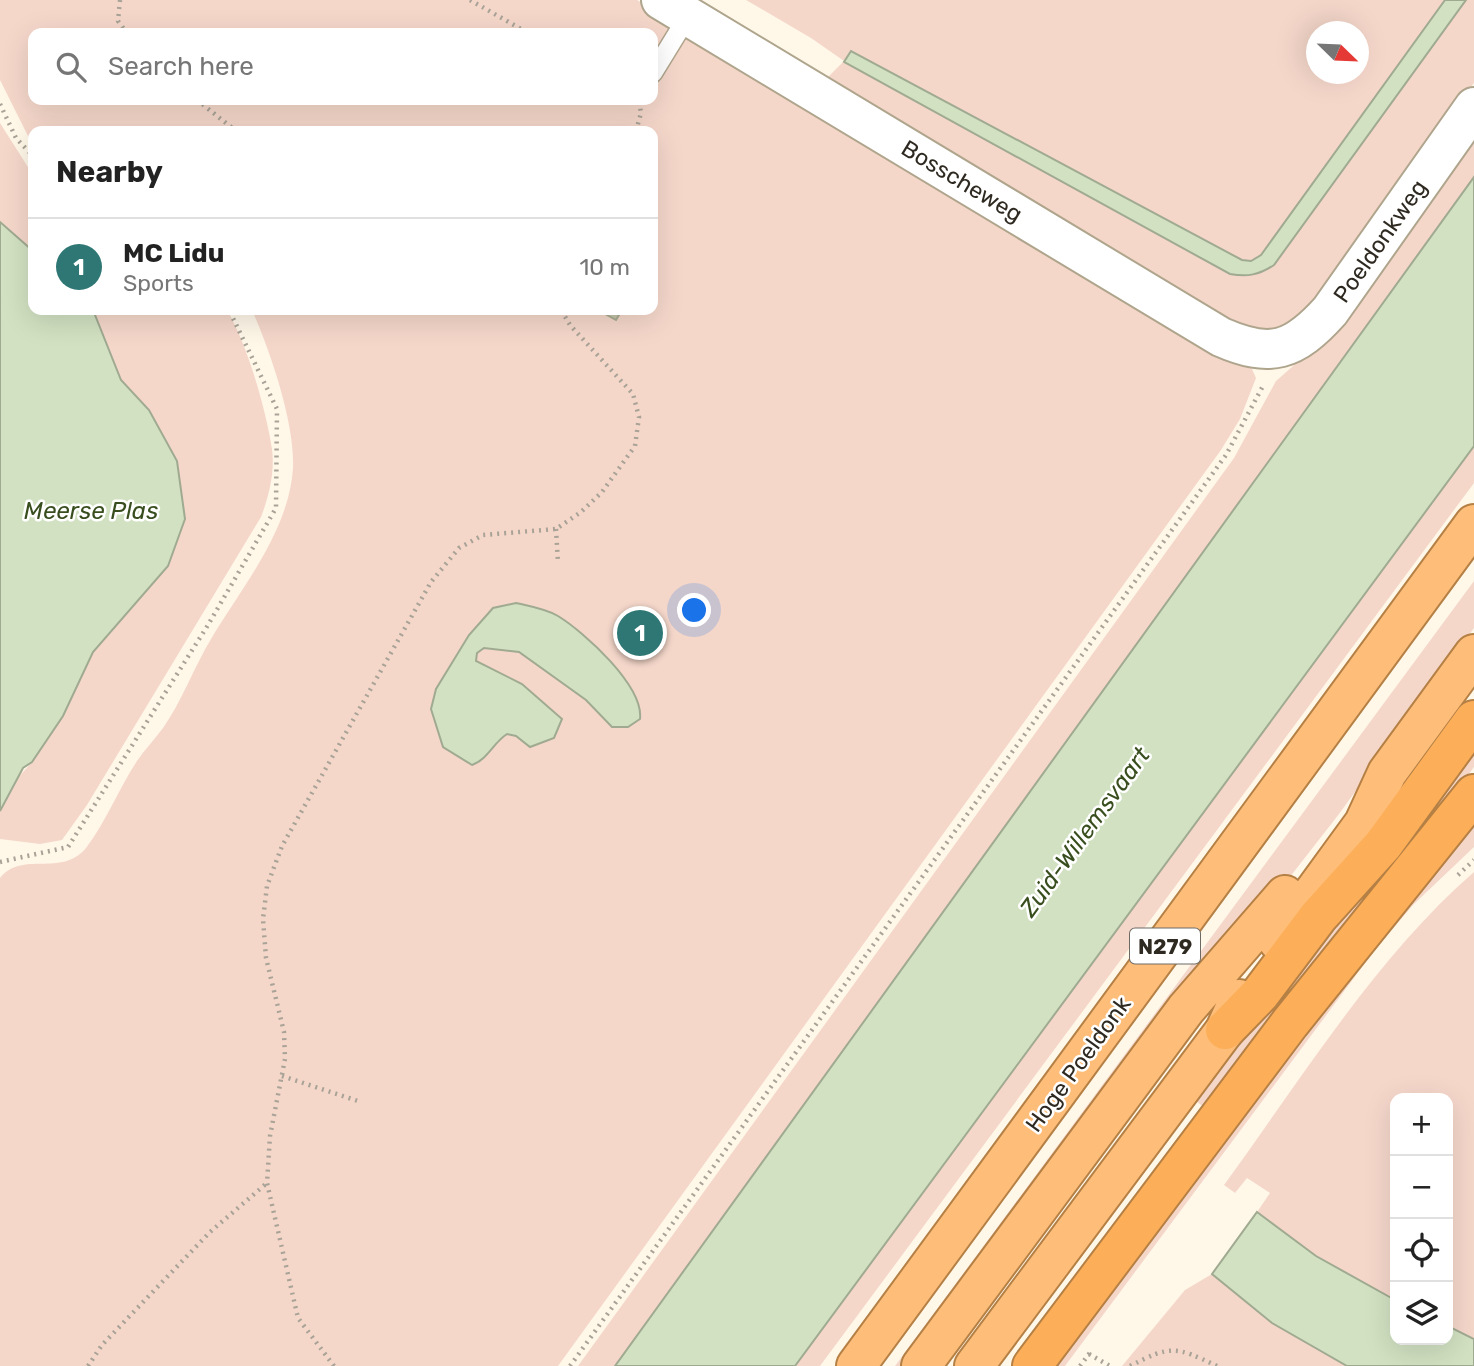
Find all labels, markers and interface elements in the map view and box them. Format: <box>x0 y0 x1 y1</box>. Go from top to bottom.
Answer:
north arrow <box>1306 21 1369 84</box>
search box <box>28 28 658 105</box>
icon: search <box>52 48 90 86</box>
text: Search here <box>108 51 254 82</box>
street label: Bosscheweg <box>896 134 1028 228</box>
text: Nearby <box>56 154 163 190</box>
street label: Poeldonkweg <box>1327 174 1433 308</box>
text: MC Lidu <box>123 238 224 269</box>
text: 1 <box>73 253 85 281</box>
text: 10 m <box>579 253 630 281</box>
text: Sports <box>123 269 194 297</box>
water label: Meerse Plas <box>24 497 158 525</box>
your location <box>677 593 711 627</box>
pin: 1 <box>617 607 663 659</box>
water label: Zuid-Willemsvaart <box>1014 741 1156 923</box>
road number: N279 <box>1130 928 1200 964</box>
street label: Hoge Poeldonk <box>1019 991 1137 1137</box>
map controls <box>1390 1093 1453 1345</box>
button: + <box>1390 1093 1453 1156</box>
button: − <box>1390 1156 1453 1219</box>
button: locate <box>1390 1219 1453 1282</box>
button: layers <box>1390 1282 1453 1345</box>

